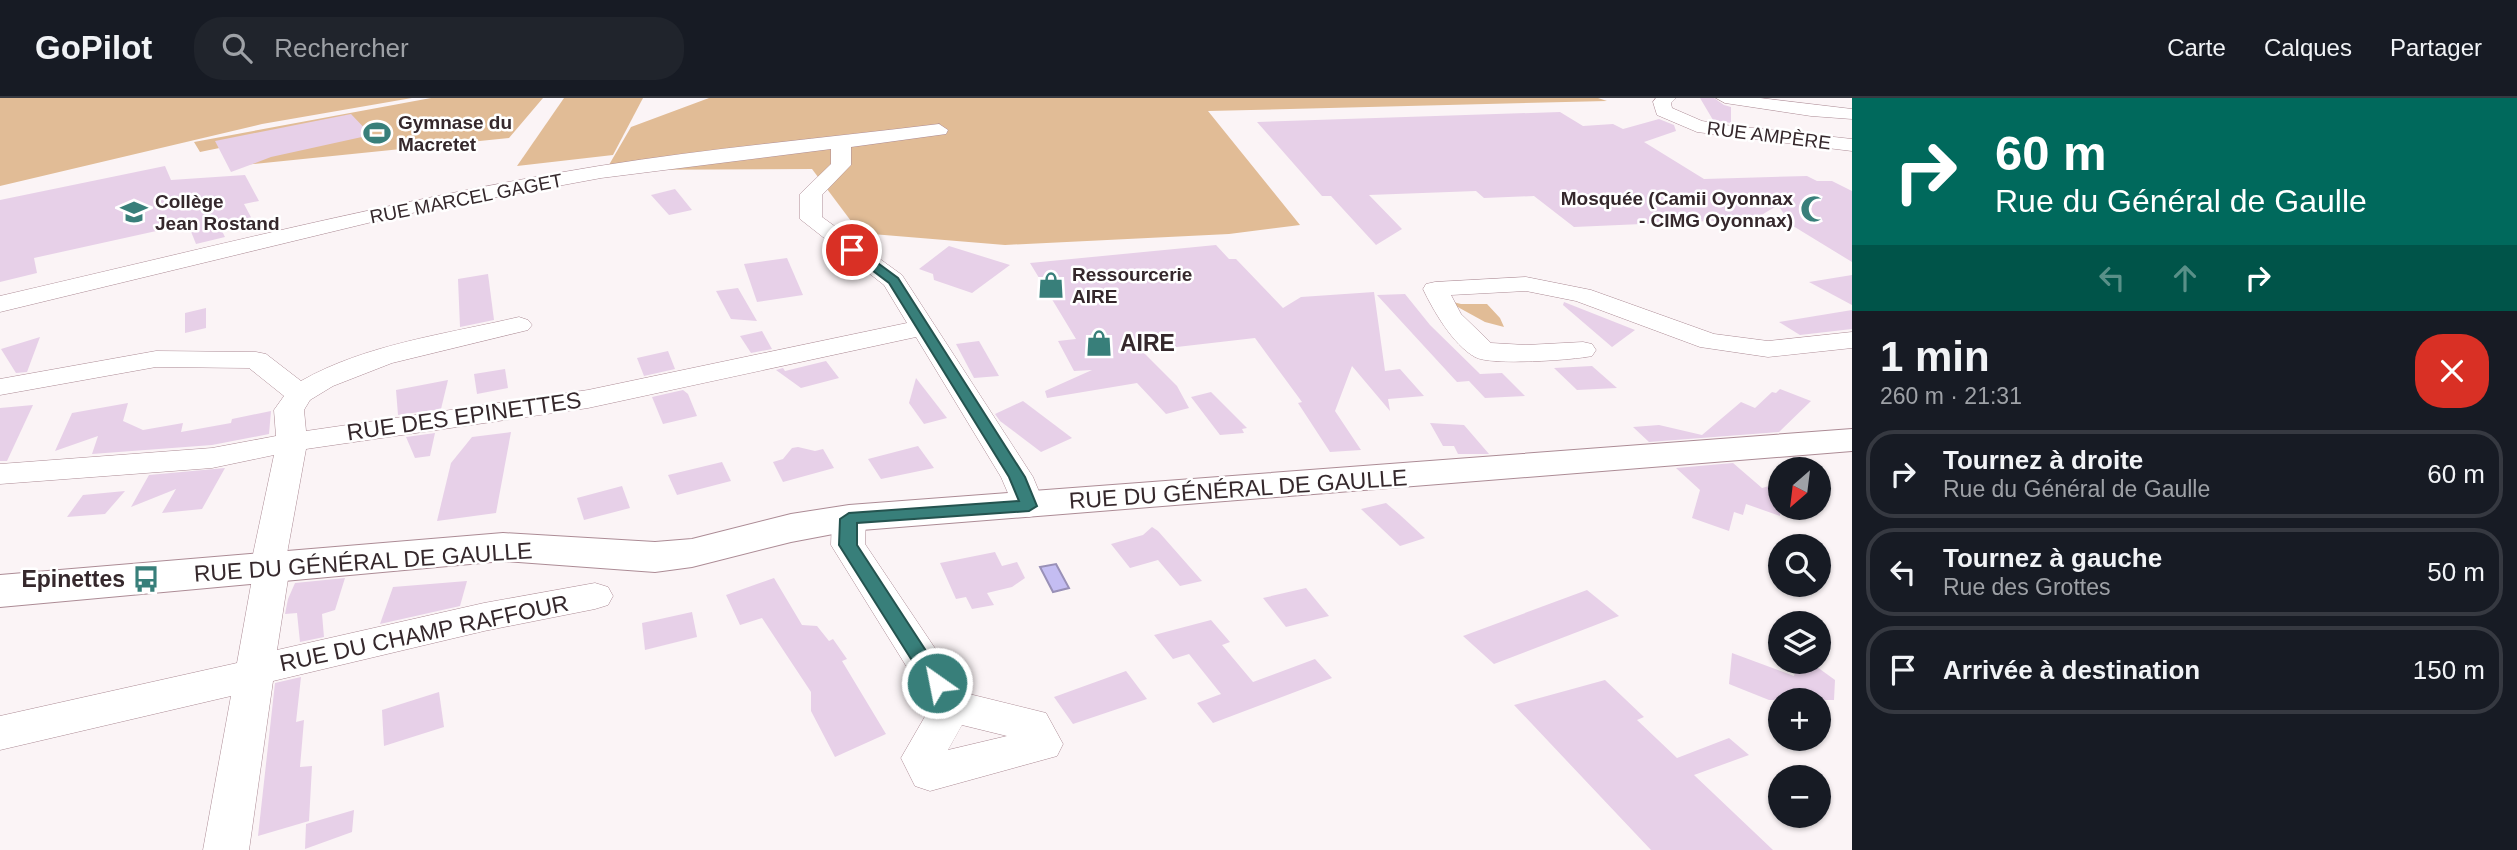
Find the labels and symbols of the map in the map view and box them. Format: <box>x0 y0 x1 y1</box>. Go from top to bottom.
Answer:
place label: Gymnase du Macretet <box>398 112 512 155</box>
street label: RUE AMPÈRE <box>1706 117 1832 154</box>
sports icon: Gymnase du Macretet <box>362 118 392 148</box>
street label: RUE MARCEL GAGET <box>368 169 565 227</box>
place label: Mosquée (Camii Oyonnax - CIMG Oyonnax) <box>1561 188 1793 231</box>
place label: Collège Jean Rostand <box>155 191 280 234</box>
mosque icon: Mosquée (Camii Oyonnax - CIMG Oyonnax) <box>1799 194 1829 224</box>
school or university icon: Collège Jean Rostand <box>119 197 149 227</box>
pin <box>822 220 882 280</box>
place label: Ressourcerie AIRE <box>1072 264 1192 307</box>
shop icon: Ressourcerie AIRE <box>1036 270 1066 300</box>
shop icon: AIRE <box>1084 328 1114 358</box>
place label: AIRE <box>1120 330 1175 356</box>
street label: RUE DES EPINETTES <box>345 387 583 445</box>
north arrow <box>1768 457 1830 520</box>
street label: RUE DU GÉNÉRAL DE GAULLE <box>1068 464 1408 514</box>
street label: RUE DU GÉNÉRAL DE GAULLE <box>193 537 533 587</box>
bus stop icon: Epinettes <box>131 564 161 594</box>
place label: Epinettes <box>21 566 125 592</box>
street label: RUE DU CHAMP RAFFOUR <box>277 590 571 676</box>
position arrow <box>900 646 974 720</box>

